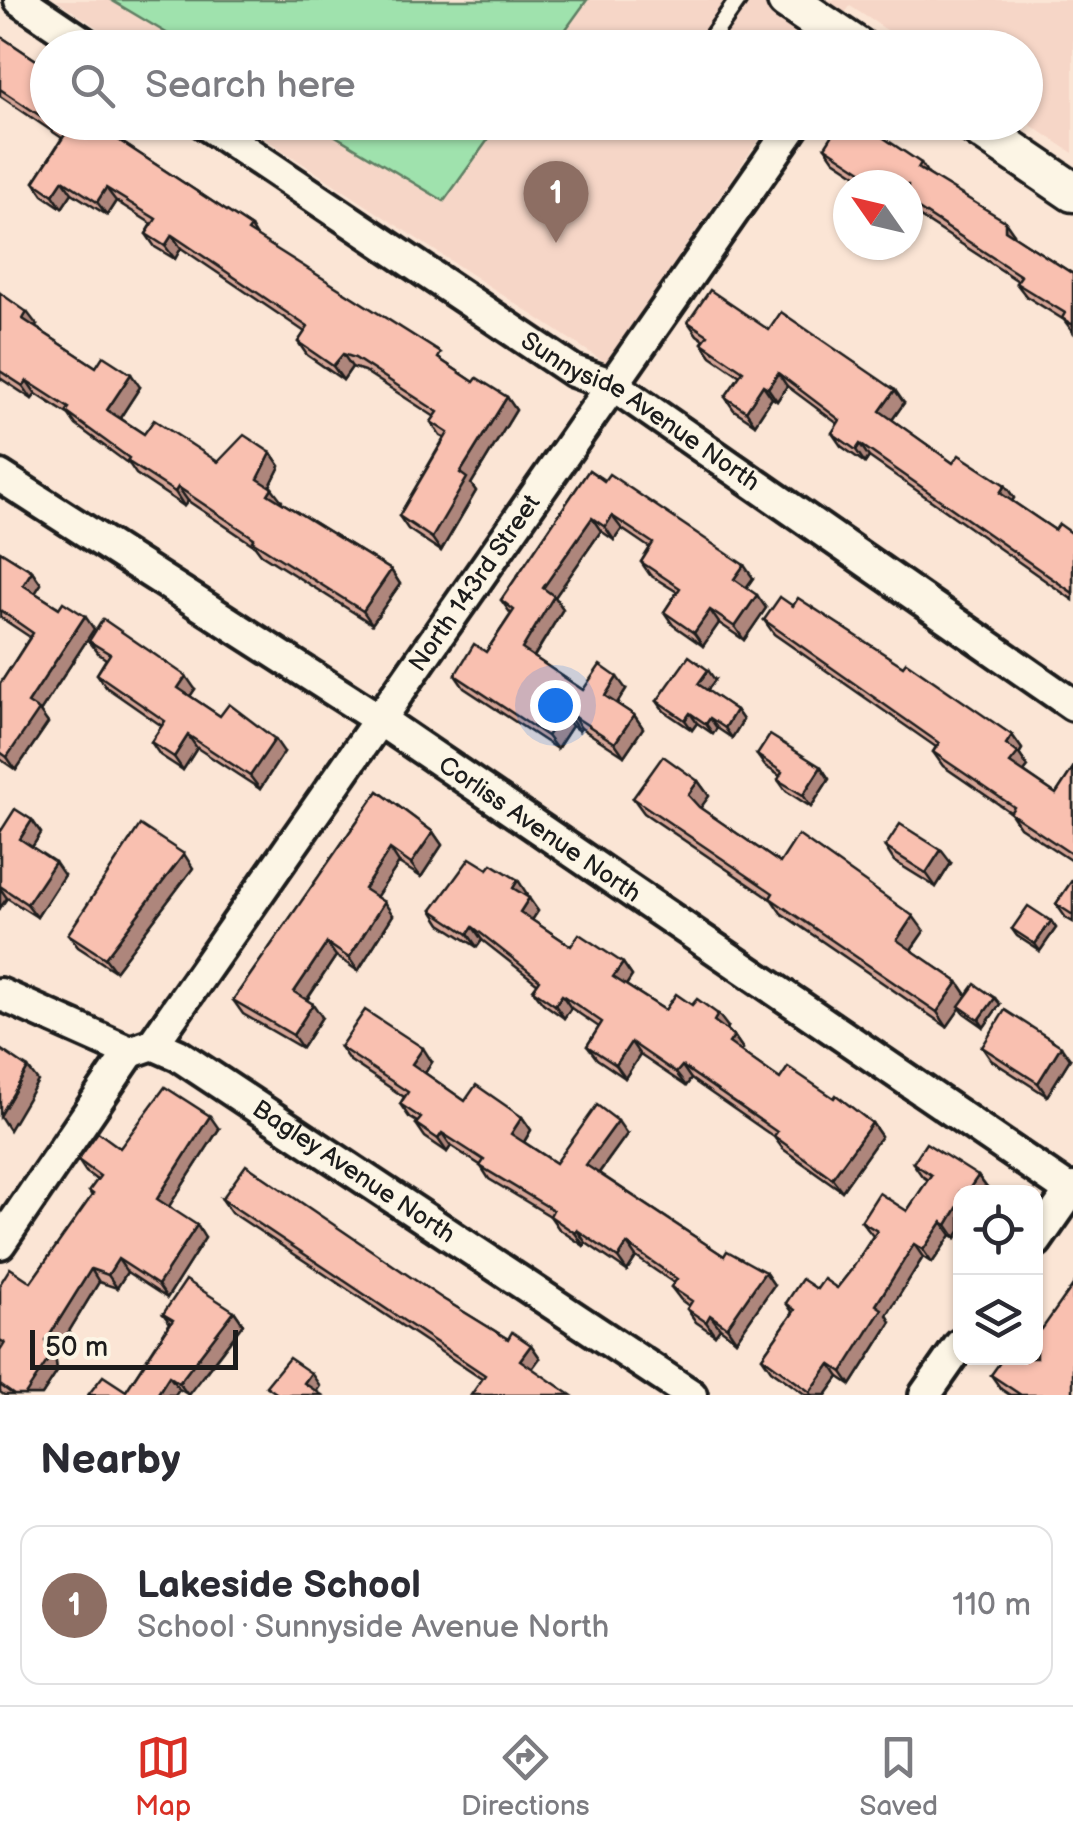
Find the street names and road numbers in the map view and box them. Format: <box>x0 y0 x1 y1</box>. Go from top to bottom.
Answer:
street label: Sunnyside Avenue North <box>515 325 766 498</box>
street label: North 143rd Street <box>402 488 547 678</box>
street label: Corliss Avenue North <box>432 749 647 909</box>
street label: Bagley Avenue North <box>247 1093 461 1250</box>

